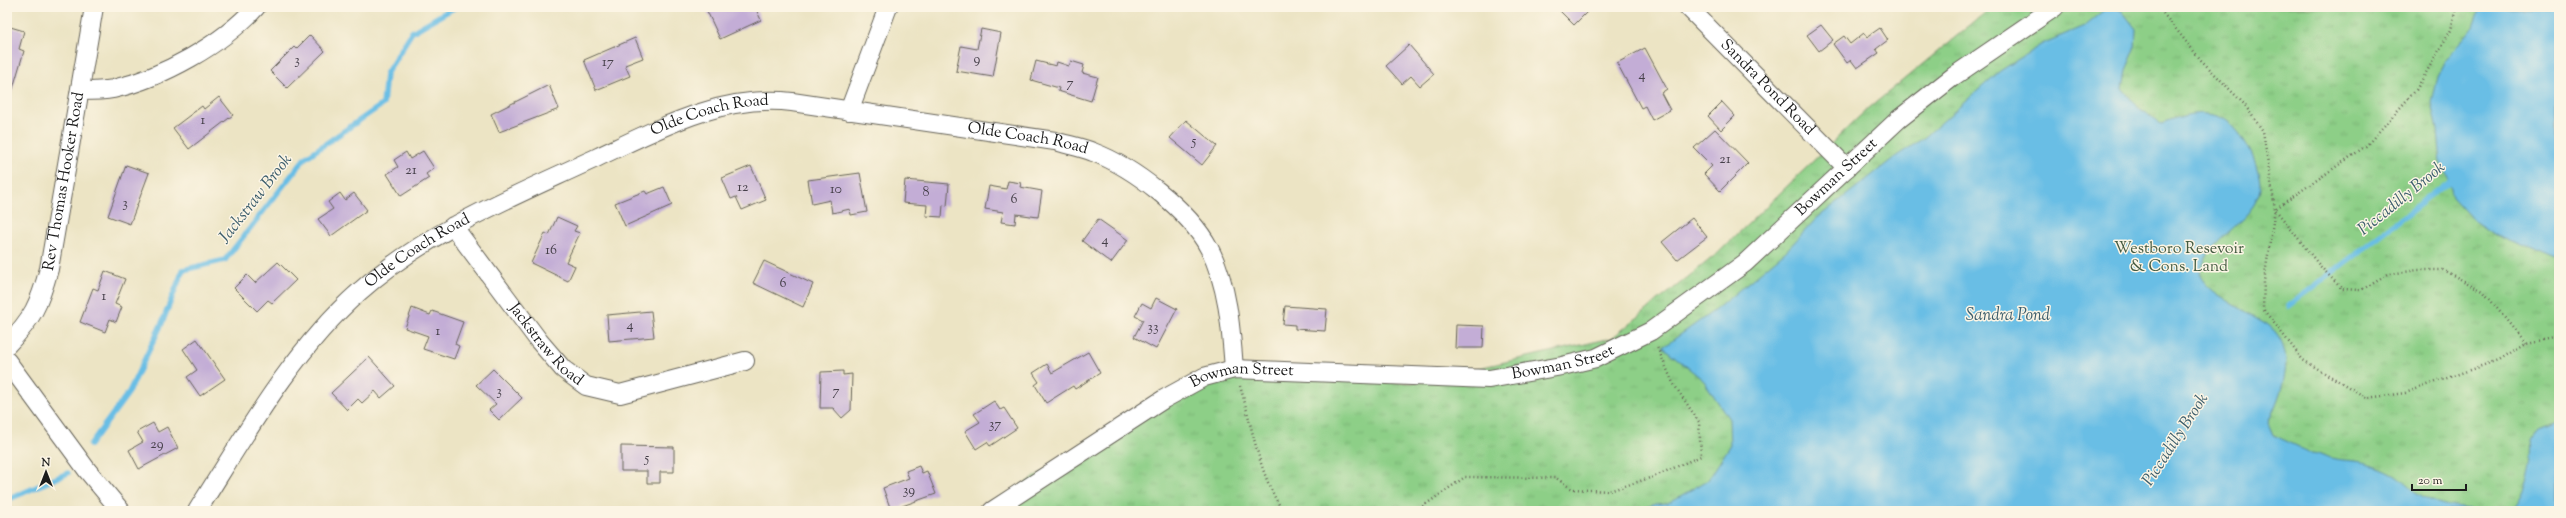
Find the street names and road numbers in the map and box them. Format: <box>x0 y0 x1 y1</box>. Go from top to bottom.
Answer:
street label: Sandra Pond Road <box>1715 34 1820 141</box>
street label: Olde Coach Road <box>647 89 769 142</box>
street label: Rev Thomas Hooker Road <box>37 90 91 273</box>
street label: Olde Coach Road <box>966 117 1091 161</box>
street label: Bowman Street <box>1790 133 1883 222</box>
street label: Olde Coach Road <box>360 208 474 294</box>
street label: Jackstraw Road <box>502 298 588 392</box>
street label: Bowman Street <box>1510 339 1619 386</box>
street label: Bowman Street <box>1186 357 1295 394</box>

